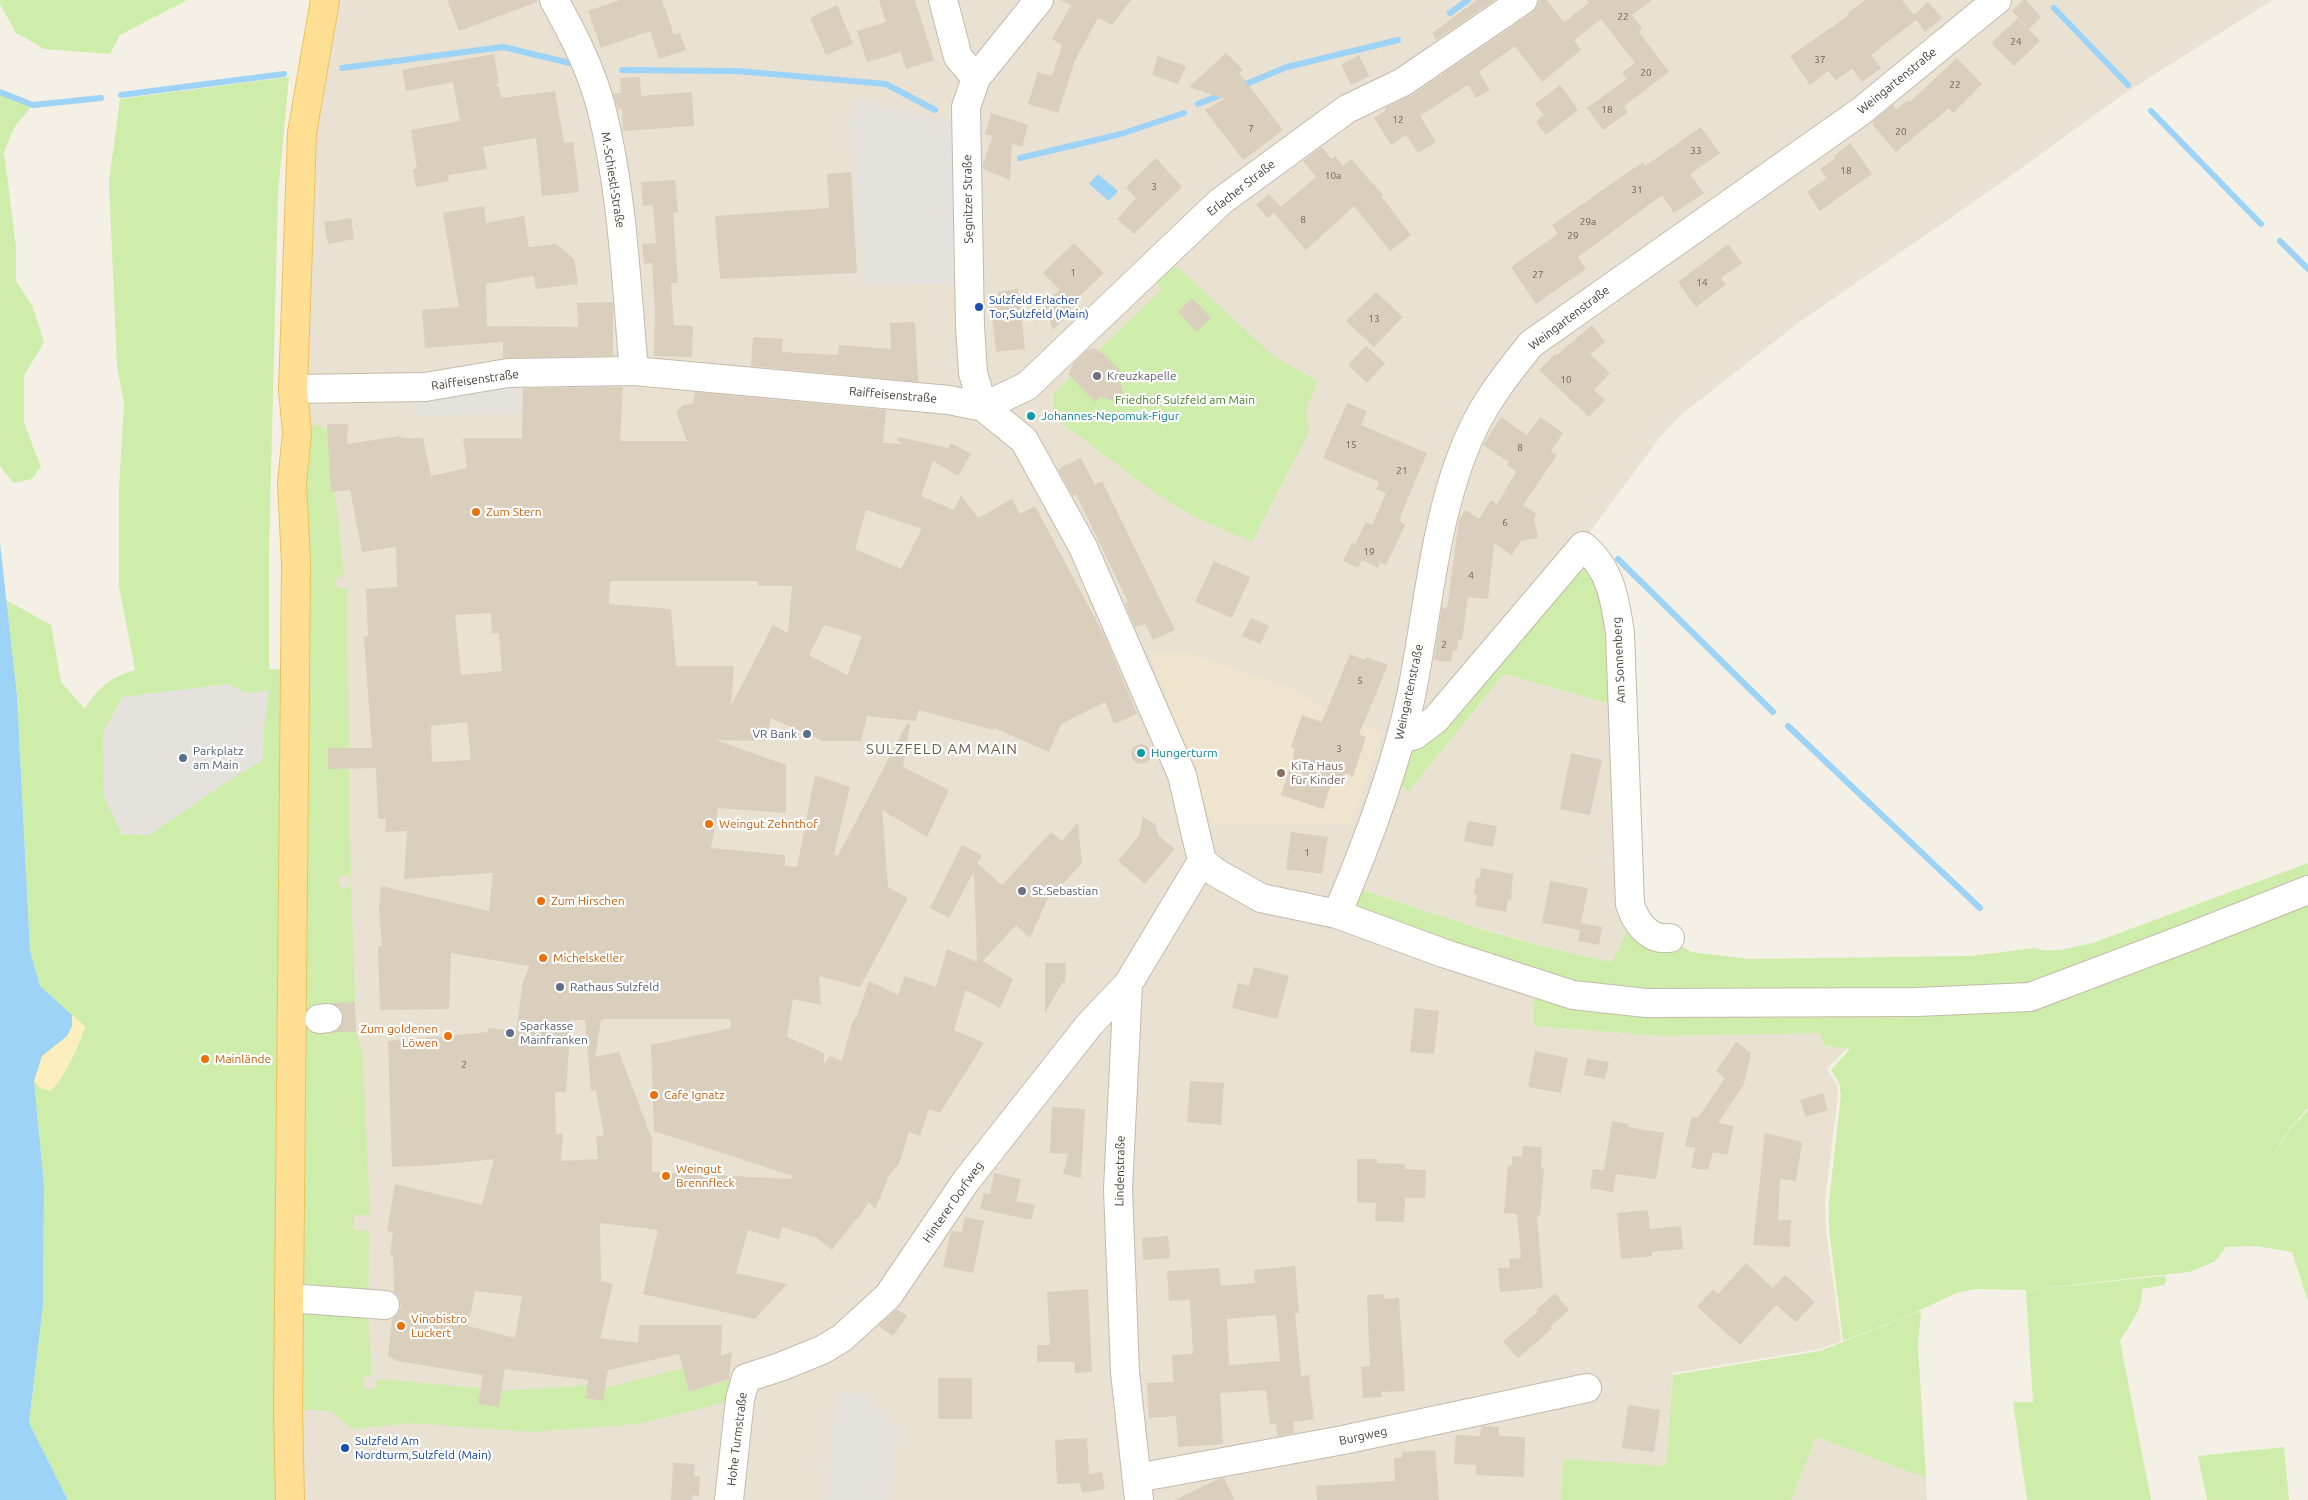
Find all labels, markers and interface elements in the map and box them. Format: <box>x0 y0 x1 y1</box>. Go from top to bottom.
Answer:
house number: 22 <box>1617 11 1629 23</box>
house number: 24 <box>2010 36 2022 48</box>
street label: Weingartenstraße <box>1855 45 1939 117</box>
house number: 37 <box>1814 54 1826 66</box>
house number: 20 <box>1640 67 1652 79</box>
house number: 22 <box>1949 79 1961 91</box>
house number: 18 <box>1601 104 1613 116</box>
house number: 12 <box>1392 114 1404 126</box>
house number: 7 <box>1248 123 1254 135</box>
house number: 20 <box>1895 126 1907 138</box>
street label: M.-Schiestl-Straße <box>598 131 628 229</box>
house number: 33 <box>1690 145 1702 157</box>
street label: Segnitzer Straße <box>960 154 976 244</box>
street label: Erlacher Straße <box>1204 157 1278 219</box>
house number: 18 <box>1840 165 1852 177</box>
house number: 10a <box>1325 170 1341 182</box>
house number: 3 <box>1151 181 1157 193</box>
house number: 31 <box>1631 184 1643 196</box>
house number: 8 <box>1300 214 1306 226</box>
house number: 29a <box>1580 216 1596 228</box>
house number: 29 <box>1567 230 1579 242</box>
house number: 1 <box>1070 267 1076 279</box>
house number: 27 <box>1532 269 1544 281</box>
house number: 14 <box>1696 277 1708 289</box>
street label: Weingartenstraße <box>1526 283 1612 353</box>
place label: Sulzfeld Erlacher Tor,Sulzfeld (Main) <box>989 293 1089 321</box>
marker: Sulzfeld Erlacher Tor,Sulzfeld (Main) <box>973 301 985 313</box>
house number: 13 <box>1368 313 1380 325</box>
street label: Raiffeisenstraße <box>430 367 520 393</box>
place label: Kreuzkapelle <box>1107 369 1177 383</box>
marker: Kreuzkapelle <box>1091 370 1103 382</box>
house number: 10 <box>1560 374 1572 386</box>
street label: Raiffeisenstraße <box>848 384 938 406</box>
park label: Friedhof Sulzfeld am Main <box>1115 393 1255 407</box>
place label: Johannes-Nepomuk-Figur <box>1041 409 1179 423</box>
marker: Johannes-Nepomuk-Figur <box>1025 410 1037 422</box>
house number: 15 <box>1345 439 1357 451</box>
house number: 8 <box>1517 442 1523 454</box>
house number: 21 <box>1396 465 1408 477</box>
place label: Zum Stern <box>486 505 542 519</box>
marker: Zum Stern <box>470 506 482 518</box>
house number: 6 <box>1502 517 1508 529</box>
house number: 19 <box>1363 546 1375 558</box>
house number: 4 <box>1468 570 1474 582</box>
street label: Am Sonnenberg <box>1610 616 1628 704</box>
house number: 2 <box>1441 639 1447 651</box>
street label: Weingartenstraße <box>1392 643 1426 741</box>
house number: 5 <box>1357 675 1363 687</box>
place label: VR Bank <box>752 727 797 741</box>
marker: VR Bank <box>801 728 813 740</box>
district label: SULZFELD AM MAIN <box>864 740 1020 758</box>
house number: 3 <box>1336 743 1342 755</box>
place label: Parkplatz am Main <box>193 744 243 772</box>
place label: Hungerturm <box>1151 746 1218 760</box>
marker: Hungerturm <box>1135 747 1147 759</box>
marker: Parkplatz am Main <box>177 752 189 764</box>
place label: KiTa Haus für Kinder <box>1291 759 1345 787</box>
marker: KiTa Haus für Kinder <box>1275 767 1287 779</box>
place label: Weingut Zehnthof <box>719 817 818 831</box>
marker: Weingut Zehnthof <box>703 818 715 830</box>
house number: 1 <box>1304 847 1310 859</box>
place label: St.Sebastian <box>1032 884 1098 898</box>
marker: St.Sebastian <box>1016 885 1028 897</box>
place label: Zum Hirschen <box>551 894 625 908</box>
marker: Zum Hirschen <box>535 895 547 907</box>
place label: Michelskeller <box>553 951 624 965</box>
marker: Michelskeller <box>537 952 549 964</box>
place label: Rathaus Sulzfeld <box>570 980 659 994</box>
marker: Rathaus Sulzfeld <box>554 981 566 993</box>
place label: Sparkasse Mainfranken <box>520 1019 588 1047</box>
place label: Zum goldenen Löwen <box>360 1022 438 1050</box>
marker: Sparkasse Mainfranken <box>504 1027 516 1039</box>
marker: Zum goldenen Löwen <box>442 1030 454 1042</box>
place label: Mainlände <box>215 1052 271 1066</box>
marker: Mainlände <box>199 1053 211 1065</box>
house number: 2 <box>461 1059 467 1071</box>
place label: Cafe Ignatz <box>664 1088 725 1102</box>
marker: Cafe Ignatz <box>648 1089 660 1101</box>
street label: Lindenstraße <box>1112 1135 1128 1207</box>
street label: Hinterer Dorfweg <box>920 1159 986 1245</box>
place label: Weingut Brennfleck <box>676 1162 734 1190</box>
marker: Weingut Brennfleck <box>660 1170 672 1182</box>
place label: Vinobistro Luckert <box>411 1312 467 1340</box>
marker: Vinobistro Luckert <box>395 1320 407 1332</box>
street label: Hohe Turmstraße <box>724 1391 750 1487</box>
street label: Burgweg <box>1338 1424 1388 1448</box>
place label: Sulzfeld Am Nordturm,Sulzfeld (Main) <box>355 1434 491 1462</box>
marker: Sulzfeld Am Nordturm,Sulzfeld (Main) <box>339 1442 351 1454</box>

